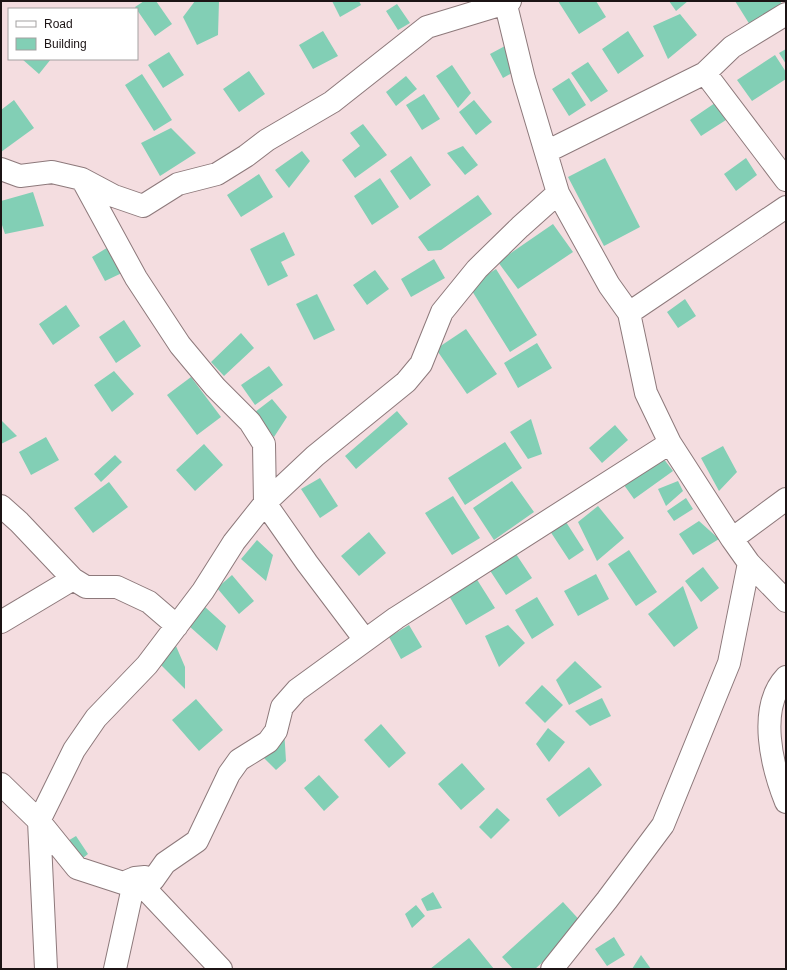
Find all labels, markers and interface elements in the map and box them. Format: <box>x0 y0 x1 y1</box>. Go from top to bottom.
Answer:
legend <box>8 8 138 60</box>
text: Road <box>44 17 73 31</box>
text: Building <box>44 37 87 51</box>

